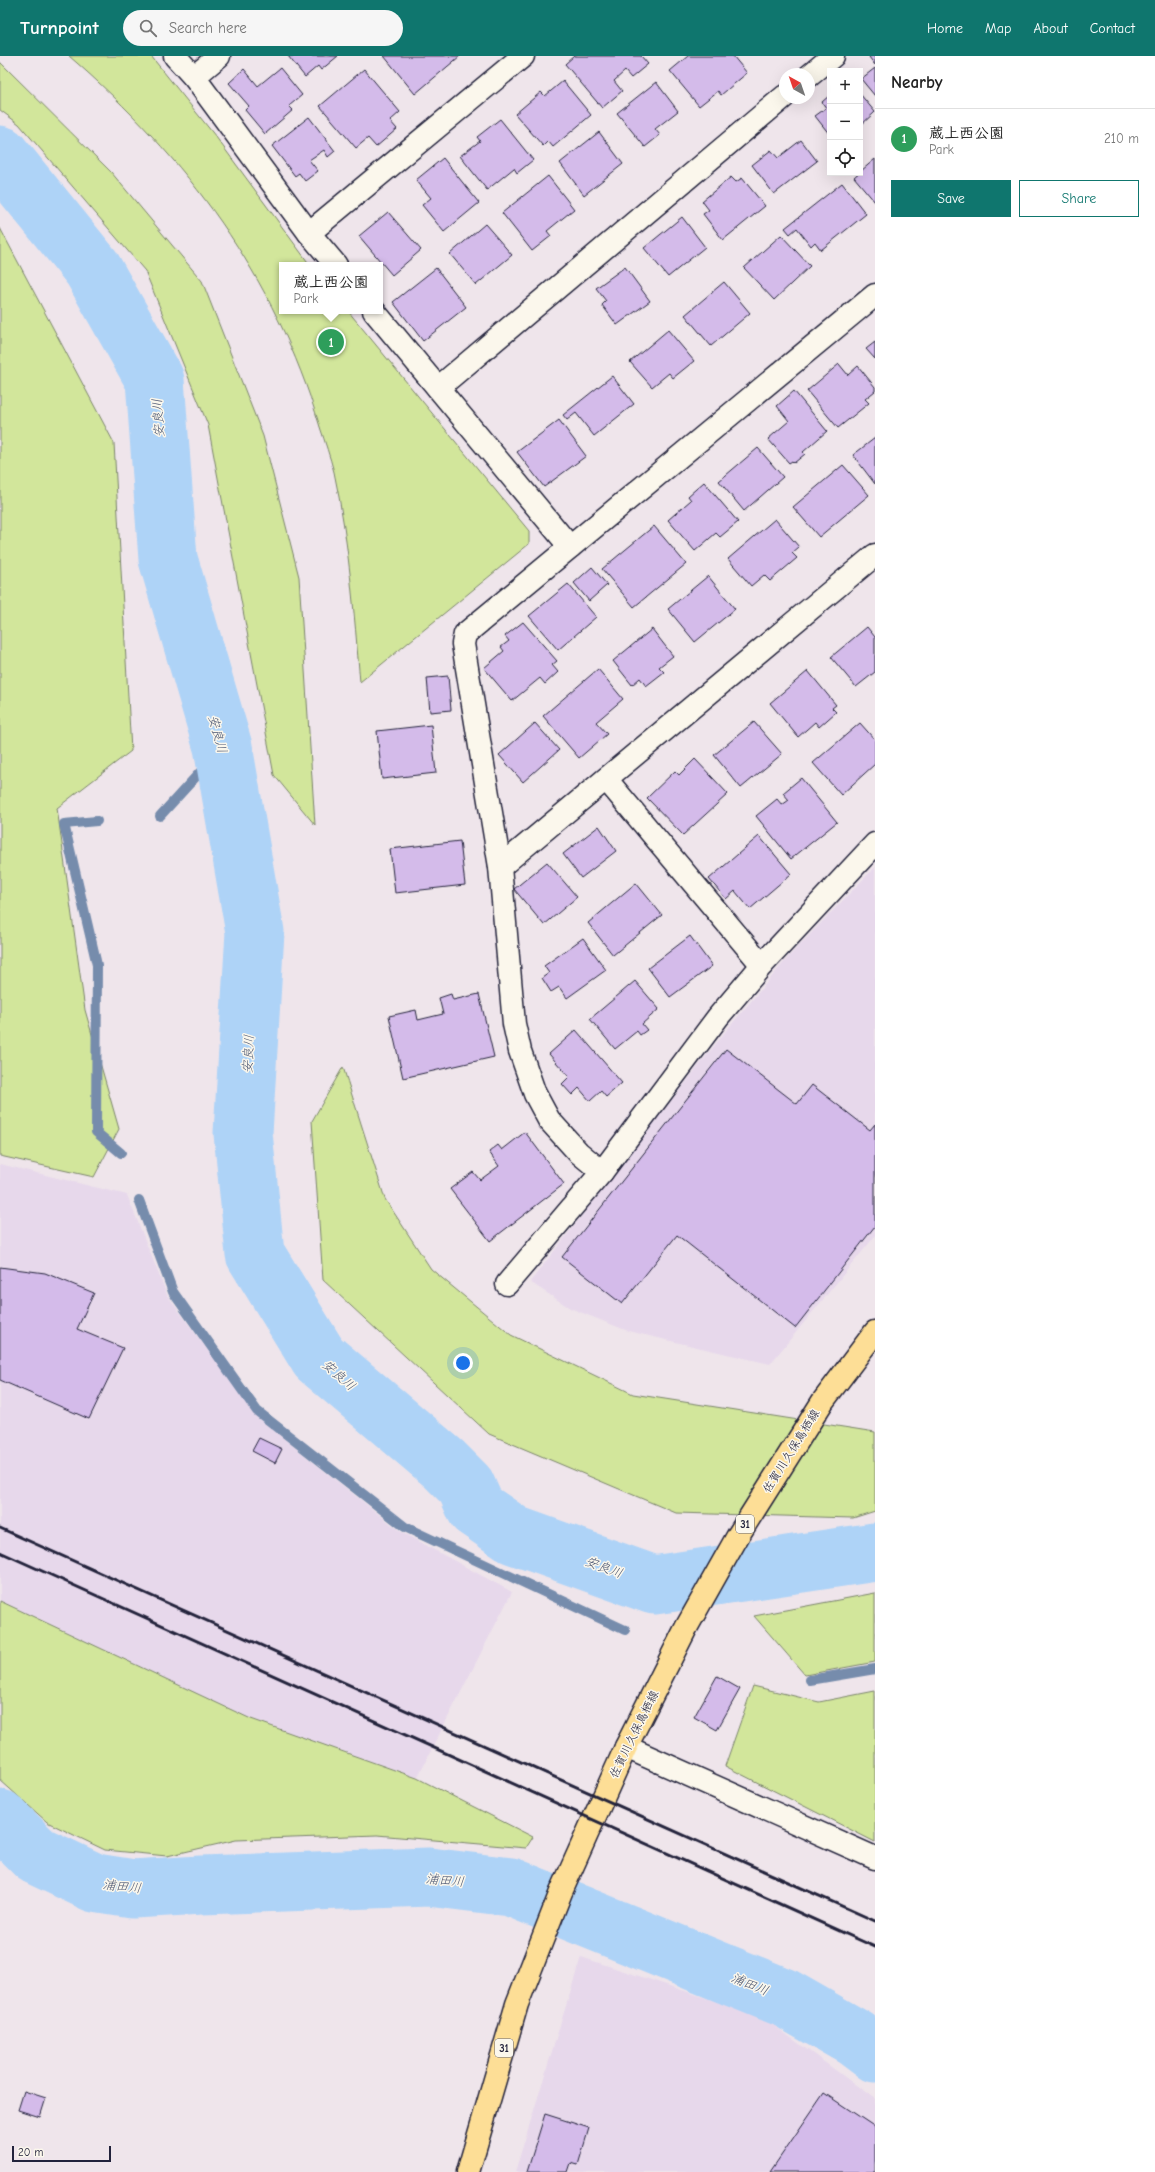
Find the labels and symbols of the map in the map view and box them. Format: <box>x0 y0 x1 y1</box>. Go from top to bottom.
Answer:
north arrow <box>779 68 815 104</box>
pin: 1 <box>318 327 344 357</box>
water label: 安良川 <box>149 398 167 438</box>
water label: 安良川 <box>206 713 230 755</box>
water label: 安良川 <box>239 1034 257 1074</box>
your location <box>453 1353 473 1373</box>
water label: 安良川 <box>319 1357 359 1393</box>
street label: 佐賀川久保鳥栖線 <box>760 1407 822 1495</box>
road number: 31 <box>736 1515 754 1533</box>
water label: 安良川 <box>583 1553 625 1581</box>
street label: 佐賀川久保鳥栖線 <box>607 1688 661 1780</box>
water label: 浦田川 <box>425 1871 465 1889</box>
water label: 浦田川 <box>102 1877 142 1895</box>
water label: 浦田川 <box>729 1970 771 1998</box>
road number: 31 <box>495 2039 513 2057</box>
scale bar <box>12 2144 111 2163</box>

